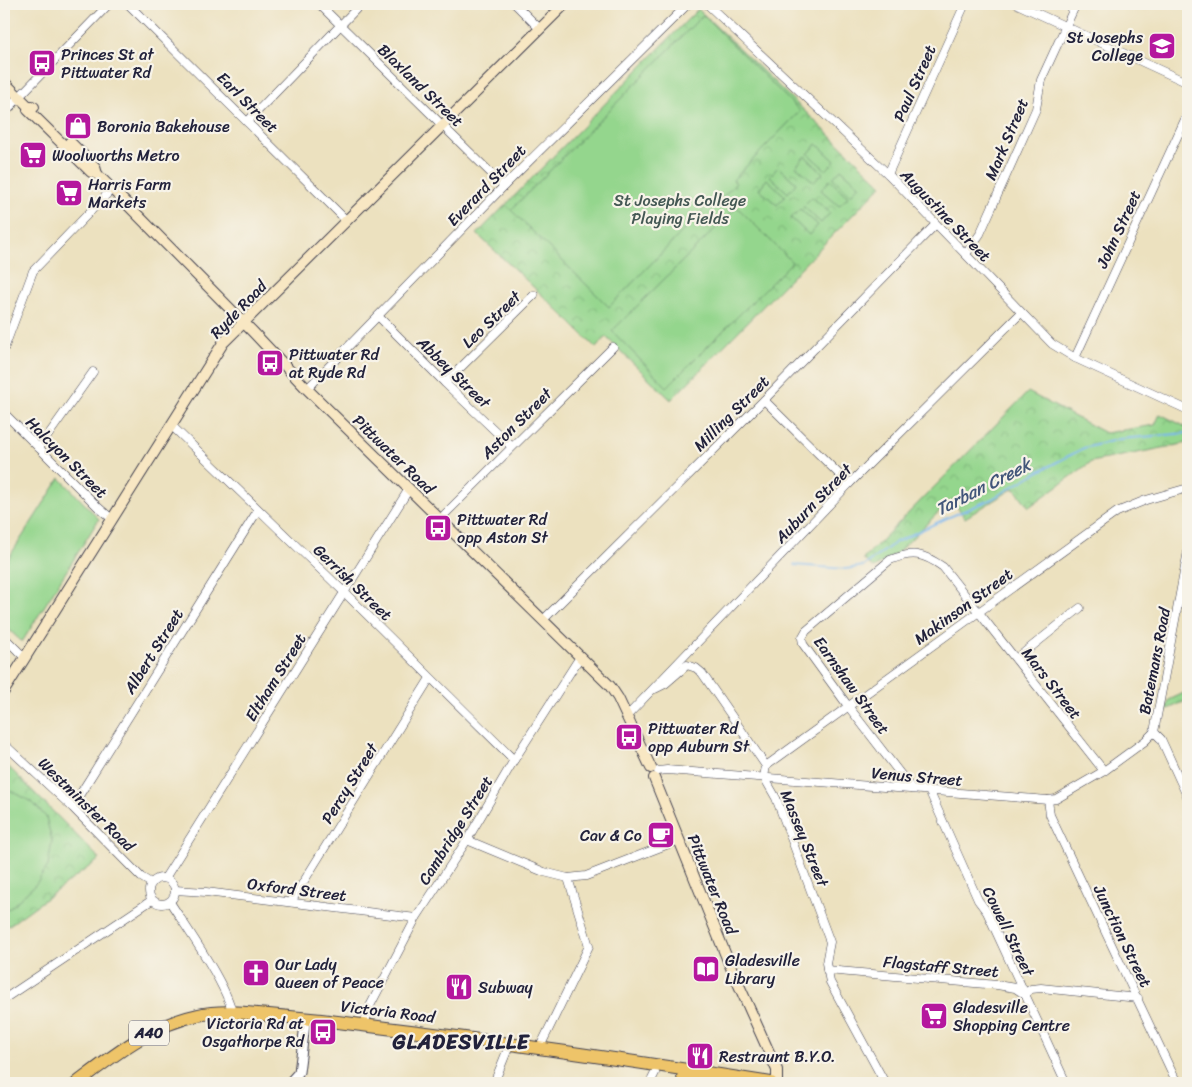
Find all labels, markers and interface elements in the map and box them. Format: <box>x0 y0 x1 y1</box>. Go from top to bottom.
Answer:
place label: St Josephs College <box>1066 23 1144 70</box>
school or university icon: St Josephs College <box>1147 31 1177 61</box>
street label: Blaxland Street <box>371 36 471 134</box>
place label: Princes St at Pittwater Rd <box>61 40 154 87</box>
street label: Paul Street <box>885 40 944 126</box>
bus stop icon: Princes St at Pittwater Rd <box>27 48 57 78</box>
street label: Earl Street <box>210 64 286 140</box>
street label: Mark Street <box>976 94 1037 185</box>
shop icon: Boronia Bakehouse <box>63 111 93 141</box>
place label: Boronia Bakehouse <box>97 112 230 141</box>
street label: Everard Street <box>439 137 533 233</box>
supermarket icon: Woolworths Metro <box>18 140 48 170</box>
place label: Woolworths Metro <box>52 141 180 170</box>
street label: Augustine Street <box>892 161 998 269</box>
place label: Harris Farm Markets <box>88 170 171 217</box>
supermarket icon: Harris Farm Markets <box>54 178 84 208</box>
street label: John Street <box>1087 185 1149 274</box>
park label: St Josephs College Playing Fields <box>614 186 746 233</box>
street label: Ryde Road <box>203 272 275 346</box>
street label: Leo Street <box>455 283 528 355</box>
street label: Abbey Street <box>409 328 498 416</box>
place label: Pittwater Rd at Ryde Rd <box>289 340 381 387</box>
bus stop icon: Pittwater Rd at Ryde Rd <box>255 348 285 378</box>
street label: Milling Street <box>686 368 777 459</box>
street label: Aston Street <box>473 380 559 467</box>
street label: Pittwater Road <box>345 407 443 503</box>
street label: Halcyon Street <box>18 409 115 506</box>
water label: Tarban Creek <box>929 448 1039 525</box>
street label: Auburn Street <box>767 456 860 551</box>
place label: Pittwater Rd opp Aston St <box>457 505 549 552</box>
bus stop icon: Pittwater Rd opp Aston St <box>423 513 453 543</box>
street label: Gerrish Street <box>306 537 399 628</box>
street label: Makinson Street <box>907 560 1019 653</box>
street label: Albert Street <box>115 603 191 701</box>
street label: Batemans Road <box>1130 604 1179 717</box>
street label: Eltham Street <box>237 627 314 727</box>
street label: Earnshaw Street <box>806 630 898 741</box>
street label: Mars Street <box>1014 641 1089 726</box>
place label: Pittwater Rd opp Auburn St <box>648 714 750 761</box>
bus stop icon: Pittwater Rd opp Auburn St <box>614 722 644 752</box>
street label: Percy Street <box>313 736 386 830</box>
street label: Westminster Road <box>31 750 143 860</box>
street label: Venus Street <box>870 758 964 795</box>
street label: Cambridge Street <box>410 770 501 891</box>
street label: Massey Street <box>772 785 837 892</box>
cafe icon: Cav & Co <box>646 820 676 850</box>
place label: Cav & Co <box>580 821 642 850</box>
street label: Pittwater Road <box>679 830 746 940</box>
street label: Oxford Street <box>246 869 348 910</box>
street label: Junction Street <box>1085 879 1160 993</box>
street label: Cowell Street <box>974 881 1043 982</box>
place label: Gladesville Library <box>725 946 800 993</box>
street label: Flagstaff Street <box>882 947 1000 986</box>
place label: Our Lady Queen of Peace <box>275 950 384 997</box>
library icon: Gladesville Library <box>691 954 721 984</box>
church icon: Our Lady Queen of Peace <box>241 958 271 988</box>
restaurant icon: Subway <box>444 972 474 1002</box>
place label: Subway <box>478 973 533 1002</box>
street label: Victoria Road <box>339 991 438 1032</box>
place label: Gladesville Shopping Centre <box>953 993 1070 1040</box>
supermarket icon: Gladesville Shopping Centre <box>919 1001 949 1031</box>
place label: Victoria Rd at Osgathorpe Rd <box>202 1009 306 1056</box>
bus stop icon: Victoria Rd at Osgathorpe Rd <box>308 1017 338 1047</box>
road number: A40 <box>129 1020 169 1046</box>
district label: GLADESVILLE <box>392 1023 531 1061</box>
restaurant icon: Restraunt B.Y.O. <box>685 1041 715 1071</box>
place label: Restraunt B.Y.O. <box>719 1042 836 1071</box>

